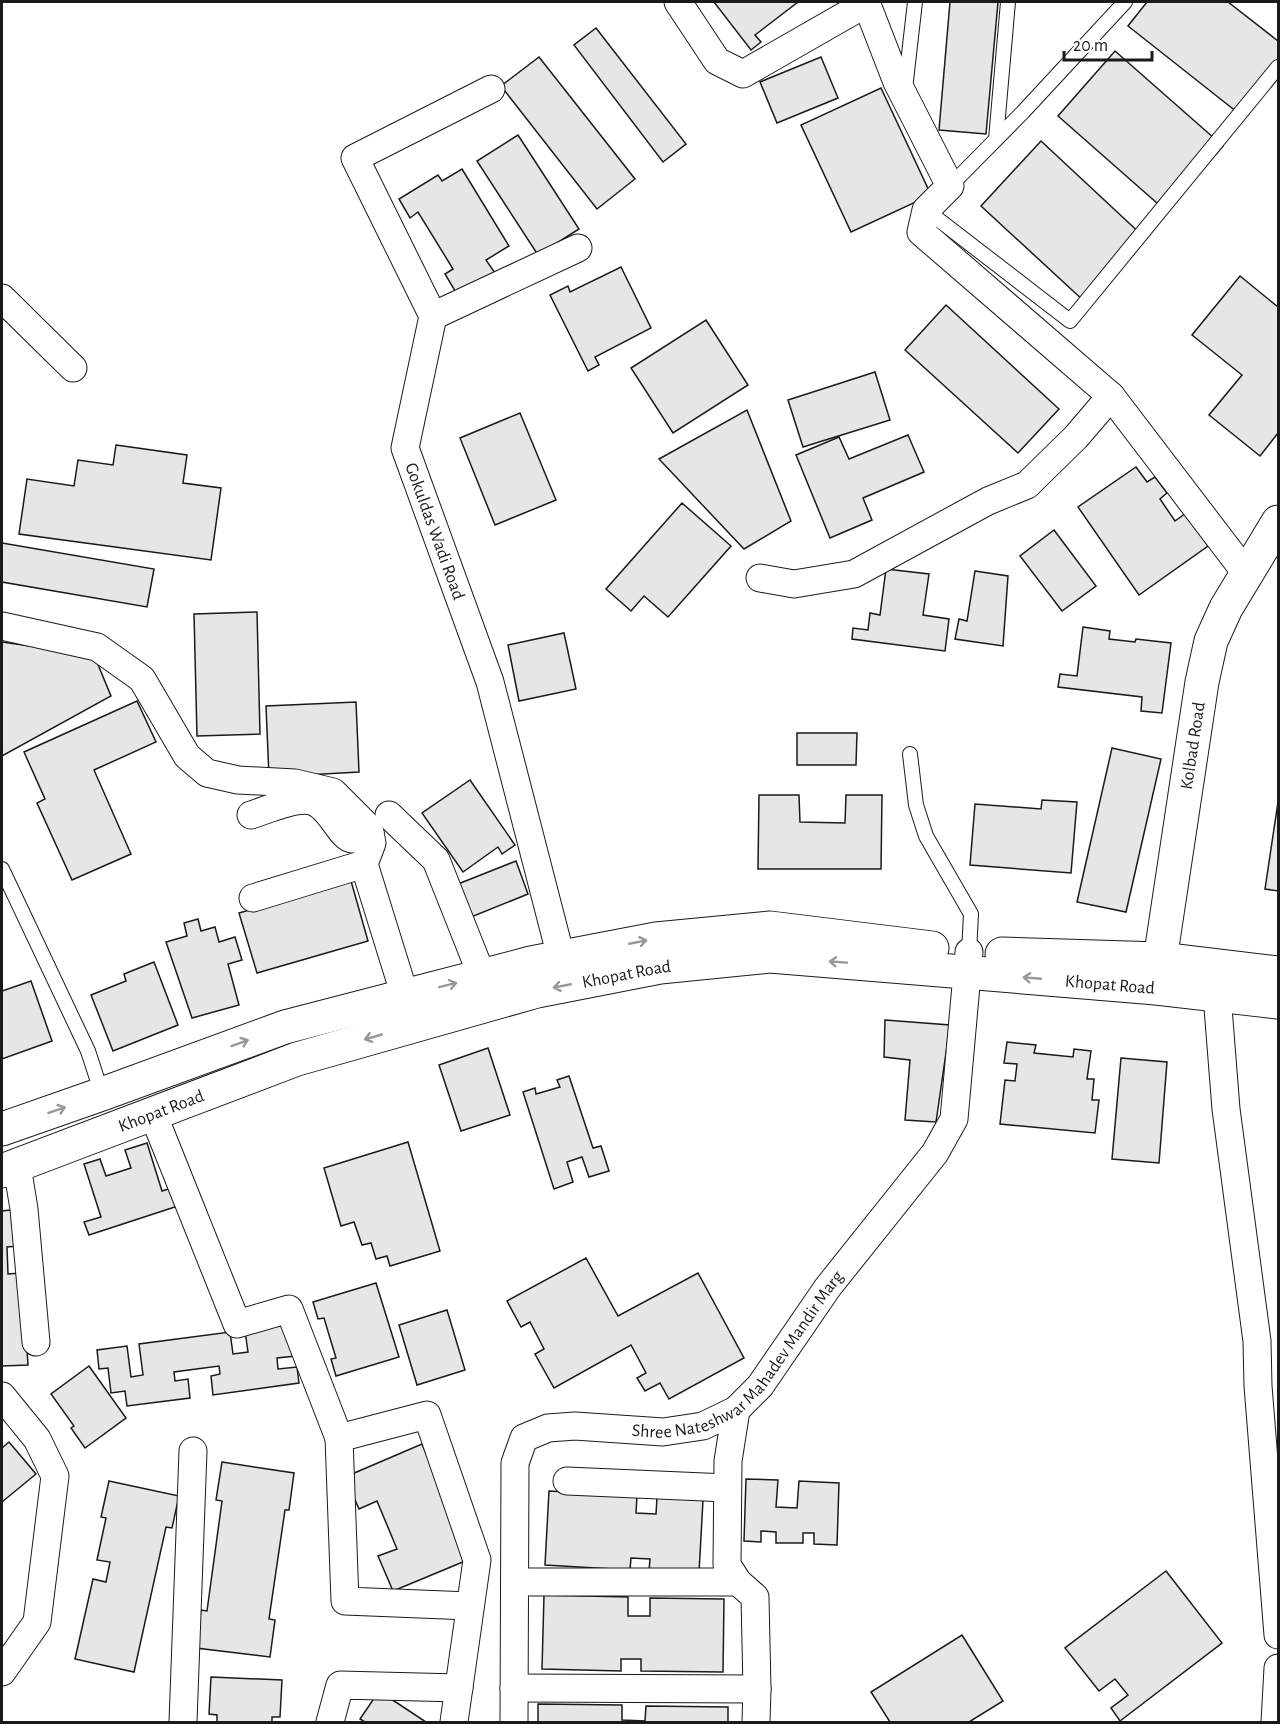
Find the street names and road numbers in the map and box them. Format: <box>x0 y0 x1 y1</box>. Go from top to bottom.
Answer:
street label: Gokuldas Wadi Road <box>401 460 467 602</box>
street label: Kolbad Road <box>1178 701 1209 791</box>
street label: Khopat Road <box>581 958 672 992</box>
street label: Khopat Road <box>1064 972 1156 998</box>
street label: Khopat Road <box>116 1087 207 1136</box>
street label: Shree Nateshwar Mahadev Mandir Marg <box>631 1268 847 1442</box>

